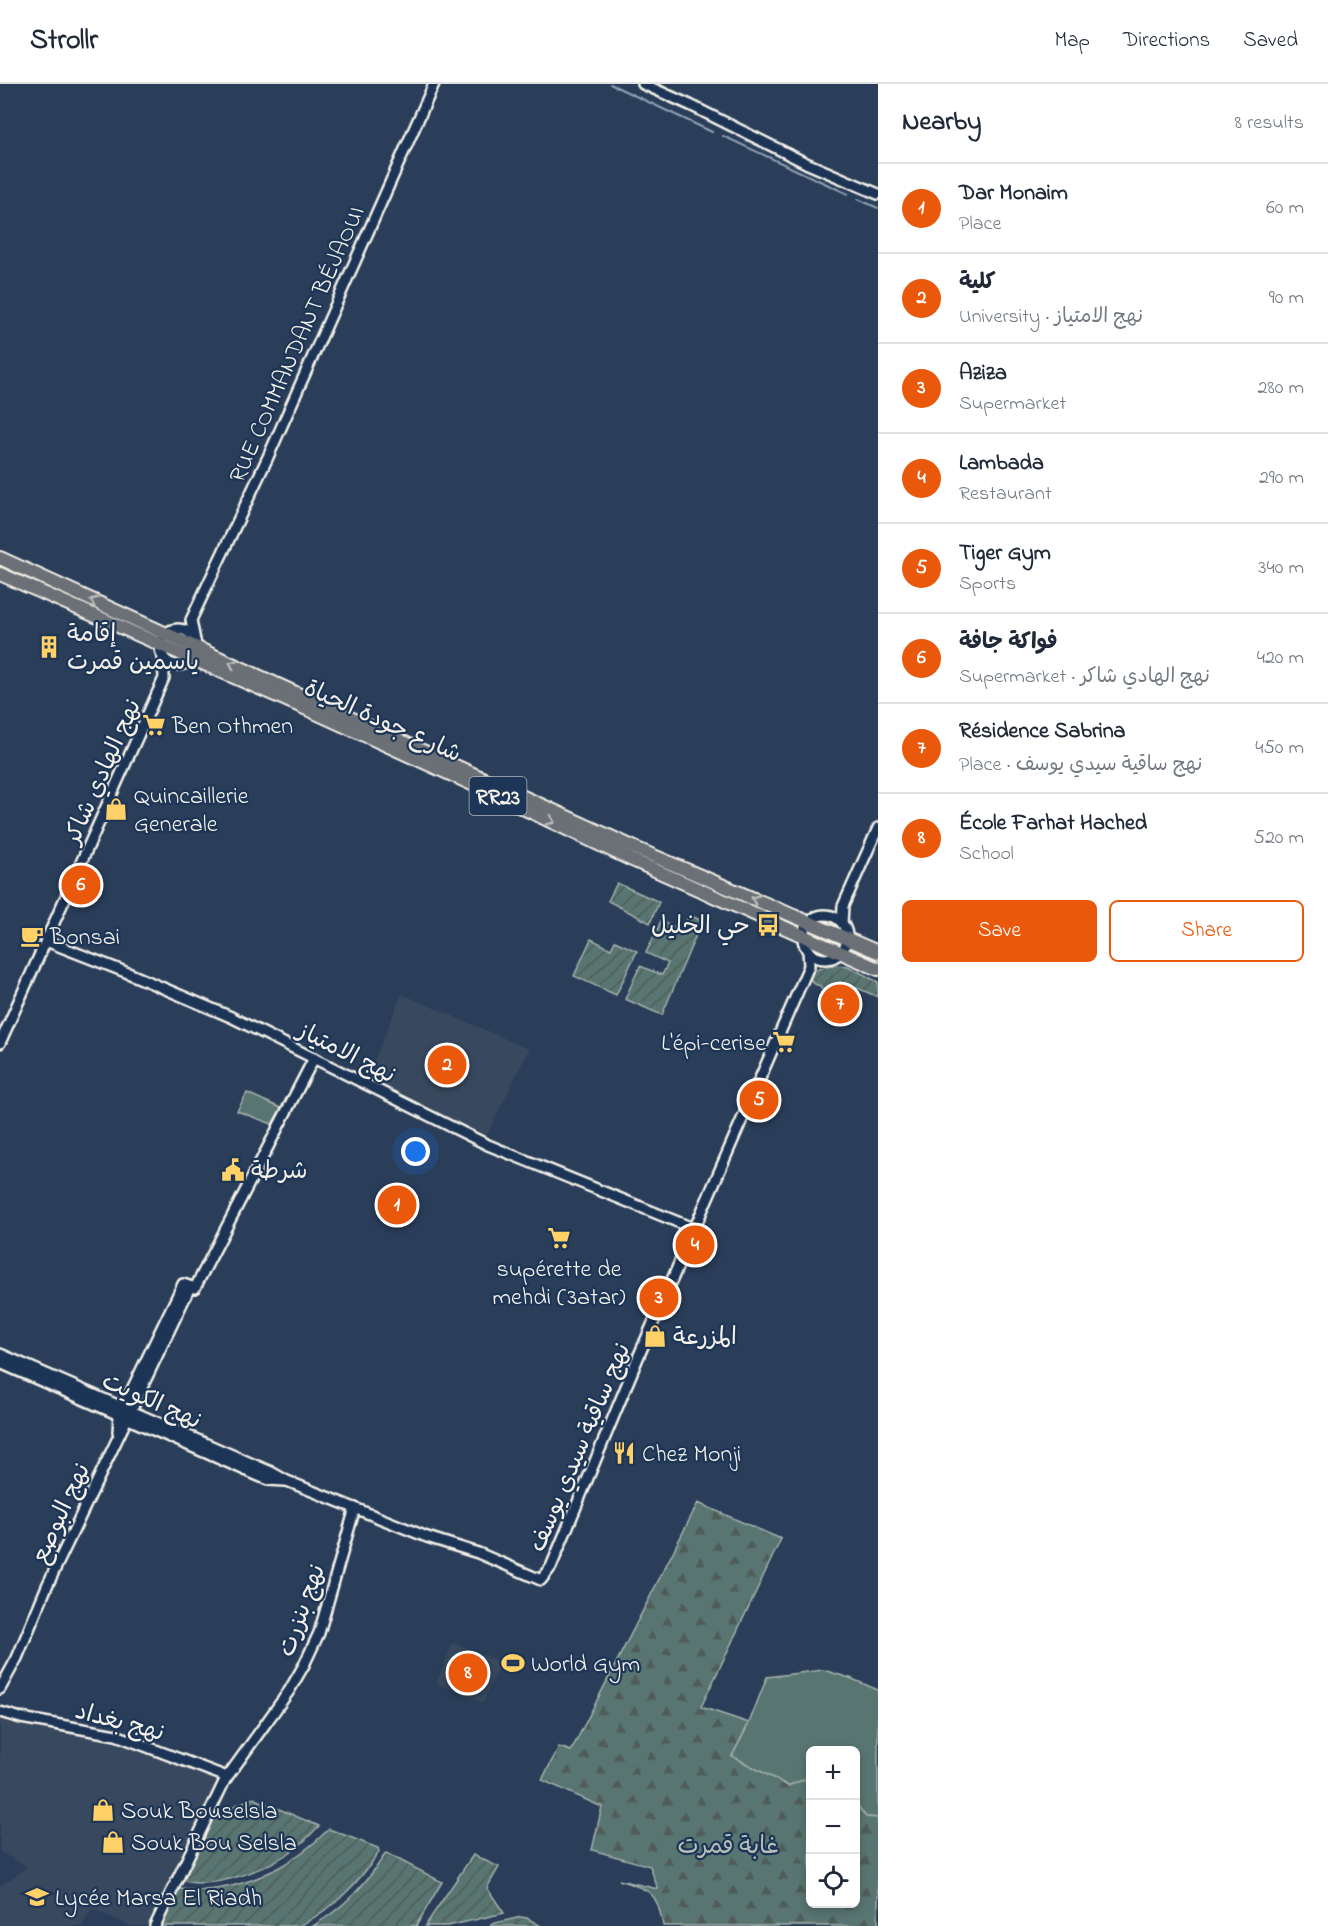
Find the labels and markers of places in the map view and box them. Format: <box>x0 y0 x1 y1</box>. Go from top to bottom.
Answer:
place label: إقامة ياسمين قمرت <box>67 618 199 681</box>
building icon: إقامة ياسمين قمرت <box>36 634 62 660</box>
place label: Ben Othmen <box>171 710 293 745</box>
supermarket icon: Ben Othmen <box>141 712 167 738</box>
place label: Quincaillerie Generale <box>134 780 249 843</box>
shop icon: Quincaillerie Generale <box>103 796 129 822</box>
pin: 6 <box>62 862 100 908</box>
place label: حي الخليل <box>651 910 750 946</box>
bus stop icon: حي الخليل <box>755 912 781 938</box>
place label: Bonsai <box>49 921 120 956</box>
cafe icon: Bonsai <box>19 923 45 949</box>
pin: 7 <box>820 982 860 1026</box>
place label: L'épi-cerise <box>661 1027 766 1062</box>
supermarket icon: L'épi-cerise <box>771 1029 797 1055</box>
pin: 2 <box>428 1042 466 1088</box>
pin: 5 <box>740 1078 778 1122</box>
place label: شرطة <box>251 1155 308 1190</box>
public building icon: شرطة <box>220 1157 246 1183</box>
pin: 1 <box>378 1182 416 1228</box>
pin: 4 <box>676 1222 714 1268</box>
supermarket icon: supérette de mehdi (3atar) <box>546 1225 572 1251</box>
place label: supérette de mehdi (3atar) <box>492 1253 626 1316</box>
pin: 3 <box>640 1276 678 1320</box>
place label: المزرعة <box>673 1321 737 1356</box>
shop icon: المزرعة <box>642 1323 668 1349</box>
place label: Chez Monji <box>642 1438 741 1473</box>
restaurant icon: Chez Monji <box>611 1440 637 1466</box>
place label: World Gym <box>531 1648 640 1684</box>
pin: 8 <box>448 1650 488 1696</box>
sports icon: World Gym <box>500 1650 526 1676</box>
place label: Souk Bouselsla <box>121 1795 278 1830</box>
shop icon: Souk Bouselsla <box>90 1797 116 1823</box>
place label: Souk Bou Selsla <box>131 1827 297 1862</box>
shop icon: Souk Bou Selsla <box>100 1829 126 1855</box>
place label: Lycée Marsa El Riadh <box>55 1882 262 1918</box>
school or university icon: Lycée Marsa El Riadh <box>24 1884 50 1910</box>

